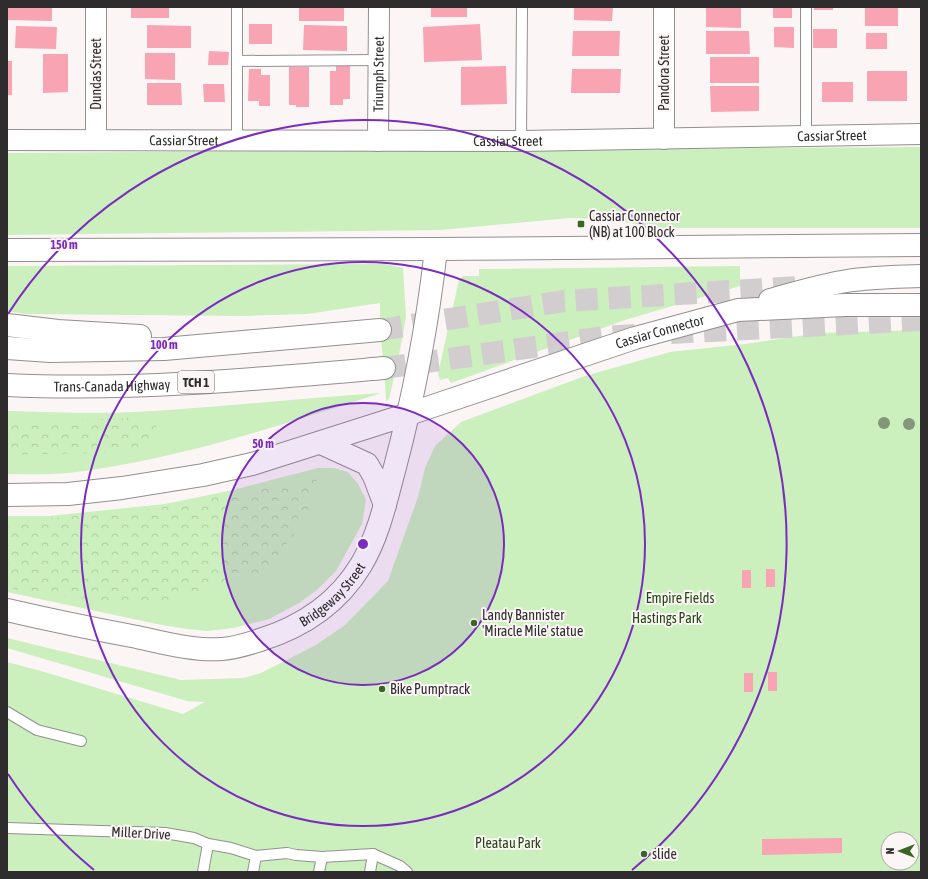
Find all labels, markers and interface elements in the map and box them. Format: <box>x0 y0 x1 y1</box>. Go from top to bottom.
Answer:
street label: Pandora Street <box>656 35 672 111</box>
street label: Triumph Street <box>370 36 387 112</box>
street label: Dundas Street <box>88 38 104 110</box>
street label: Cassiar Street <box>797 127 867 144</box>
street label: Cassiar Street <box>149 132 219 148</box>
street label: Cassiar Street <box>473 133 543 149</box>
place label: Cassiar Connector (NB) at 100 Block <box>589 208 681 240</box>
marker: Cassiar Connector (NB) at 100 Block <box>576 219 586 229</box>
text: 150 m <box>50 238 78 252</box>
street label: Cassiar Connector <box>613 311 707 352</box>
text: 100 m <box>150 338 178 352</box>
road number: TCH 1 <box>178 371 214 393</box>
street label: Trans-Canada Highway <box>53 376 171 395</box>
text: 50 m <box>252 437 274 451</box>
centre of rings <box>356 537 370 551</box>
street label: Bridgeway Street <box>296 560 368 630</box>
park label: Empire Fields <box>646 590 714 606</box>
place label: Landy Bannister 'Miracle Mile' statue <box>482 607 583 639</box>
park label: Hastings Park <box>632 610 702 626</box>
marker: Landy Bannister 'Miracle Mile' statue <box>469 618 479 628</box>
place label: Bike Pumptrack <box>390 681 470 697</box>
marker: Bike Pumptrack <box>377 684 387 694</box>
street label: Miller Drive <box>111 823 171 843</box>
north arrow <box>880 831 920 871</box>
park label: Pleatau Park <box>475 835 541 851</box>
place label: slide <box>652 846 677 862</box>
text: N <box>884 848 896 854</box>
marker: slide <box>639 849 649 859</box>

